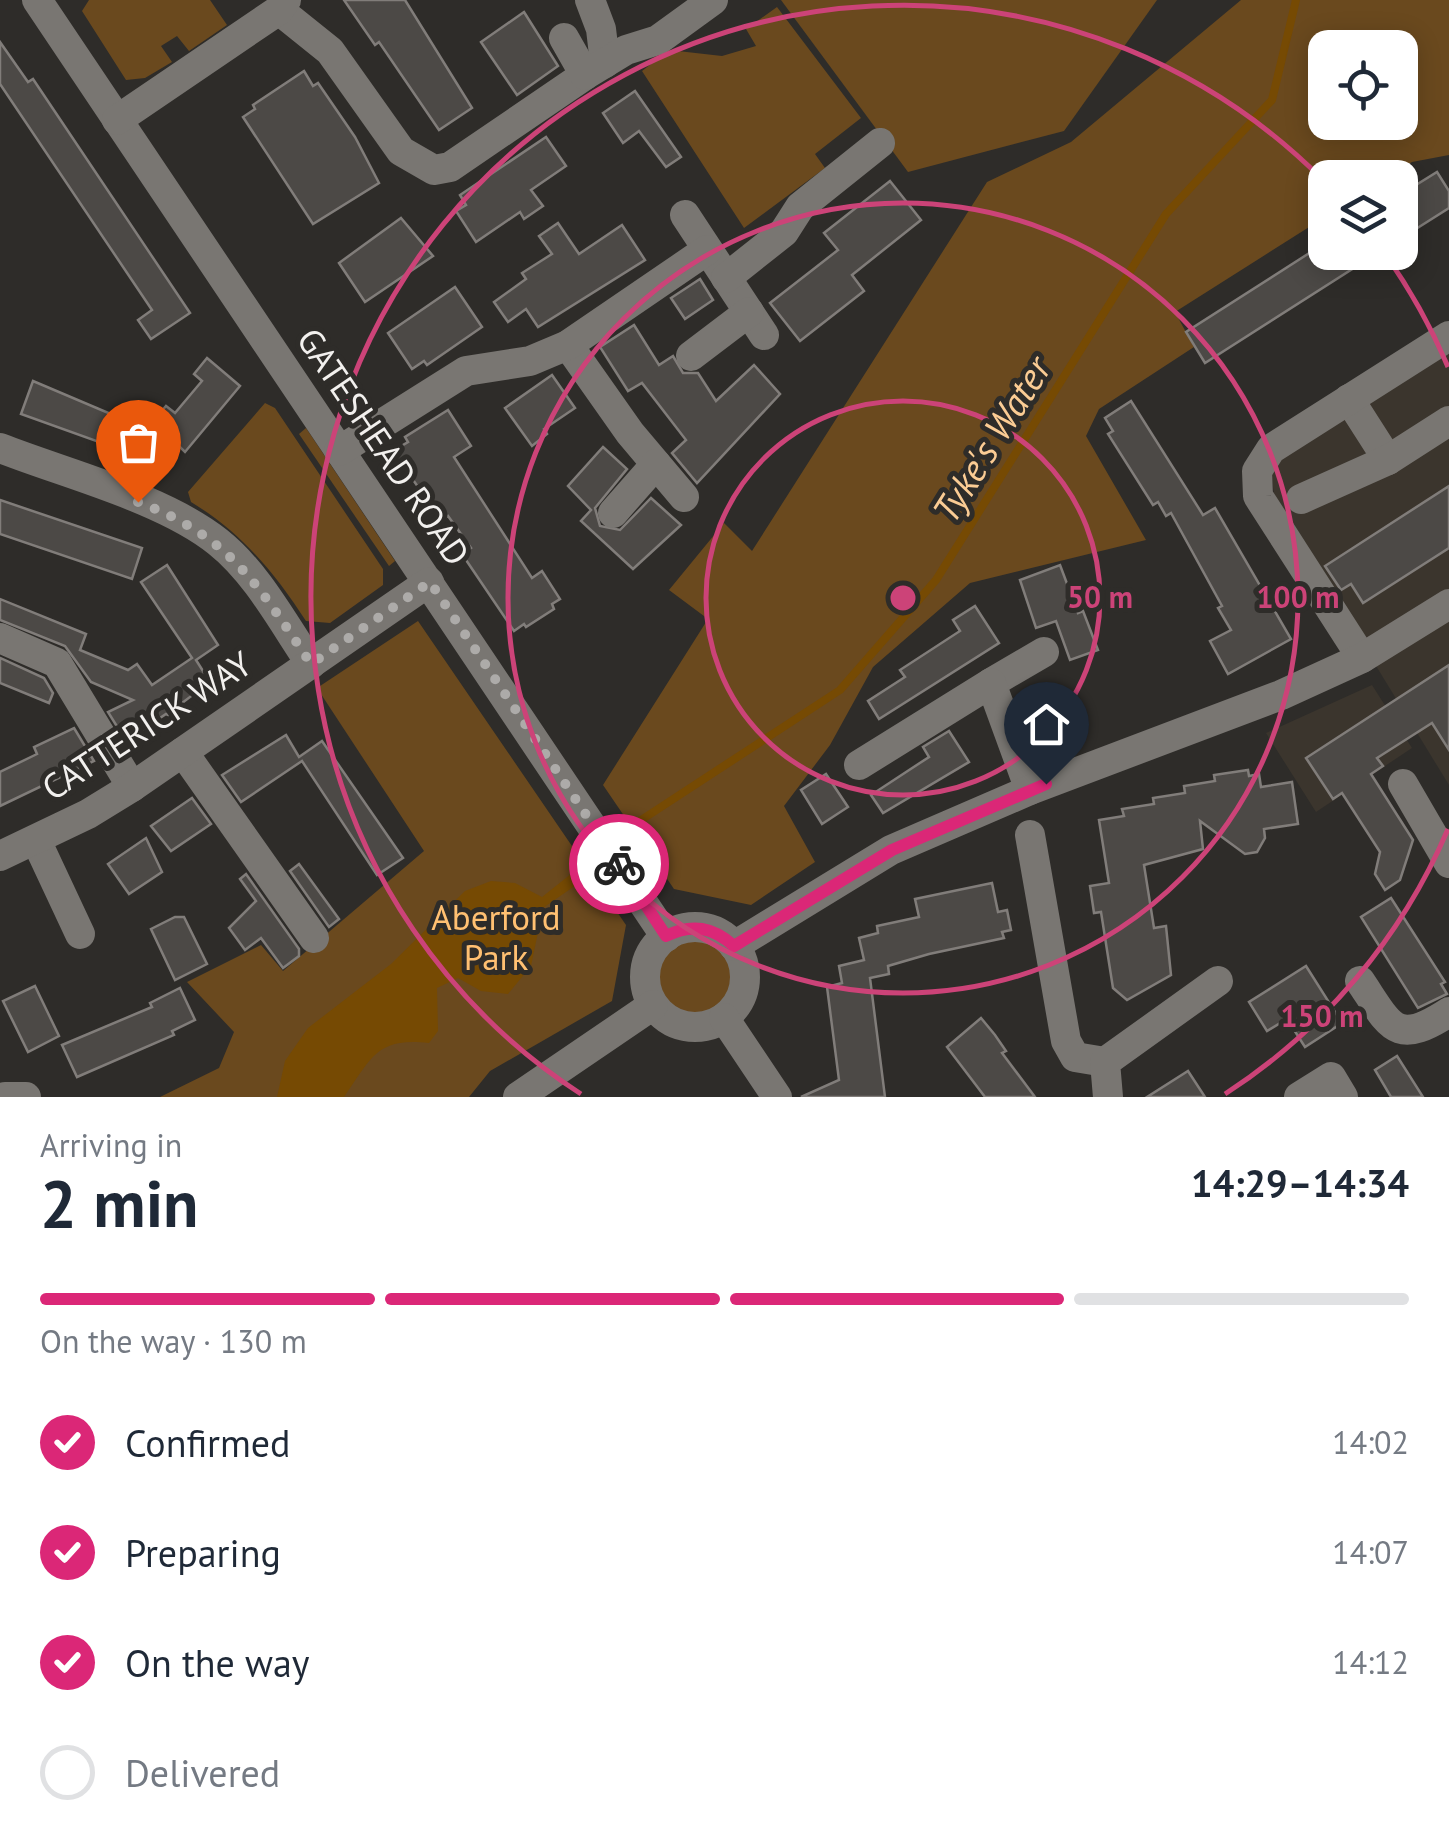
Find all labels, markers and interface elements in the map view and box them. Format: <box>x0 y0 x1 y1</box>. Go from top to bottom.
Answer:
map controls <box>1308 30 1418 270</box>
button: locate <box>1308 30 1418 140</box>
button: layers <box>1308 160 1418 270</box>
street label: GATESHEAD ROAD <box>287 319 480 574</box>
water label: Tyke's Water <box>921 345 1062 531</box>
pin <box>96 400 181 503</box>
icon: bag <box>111 415 166 470</box>
text: 50 m <box>1067 577 1133 616</box>
text: 100 m <box>1257 577 1339 616</box>
centre of rings <box>885 580 921 616</box>
street label: CATTERICK WAY <box>33 640 260 810</box>
pin <box>1004 682 1089 785</box>
icon: home <box>1019 697 1074 752</box>
courier <box>569 814 669 914</box>
icon: bike <box>592 837 647 892</box>
park label: Aberford Park <box>431 894 561 980</box>
text: 150 m <box>1281 996 1363 1035</box>
text: Arriving in <box>40 1124 182 1166</box>
text: 14:29–14:34 <box>1191 1158 1409 1207</box>
text: 2 min <box>40 1161 199 1245</box>
text: On the way · 130 m <box>40 1320 307 1362</box>
icon: check <box>40 1415 95 1470</box>
text: Confirmed <box>125 1418 291 1467</box>
text: 14:02 <box>1332 1421 1409 1463</box>
icon: check <box>40 1525 95 1580</box>
text: Preparing <box>125 1528 281 1577</box>
text: 14:07 <box>1332 1531 1409 1573</box>
icon: check <box>40 1635 95 1690</box>
text: On the way <box>125 1638 310 1687</box>
text: 14:12 <box>1332 1641 1409 1683</box>
text: Delivered <box>125 1748 280 1797</box>

